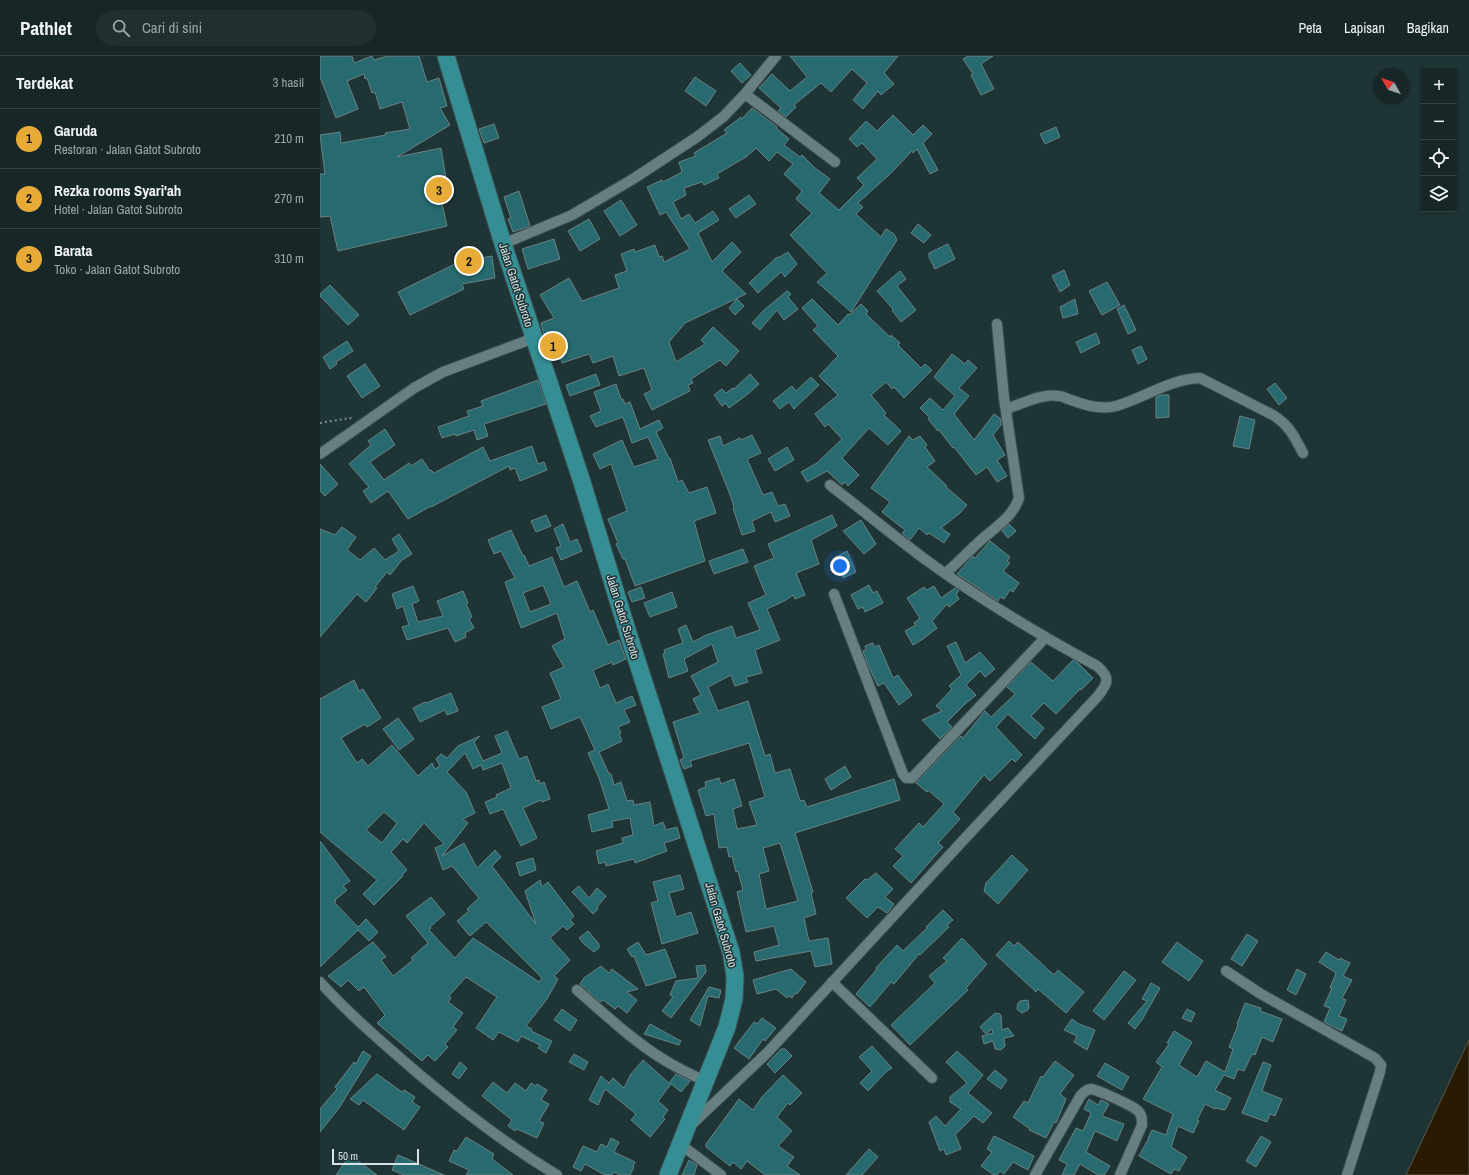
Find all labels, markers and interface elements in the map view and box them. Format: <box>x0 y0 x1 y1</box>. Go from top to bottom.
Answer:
search box <box>96 10 376 46</box>
text: Pathlet <box>20 15 72 41</box>
icon: search <box>110 17 132 39</box>
text: Cari di sini <box>142 17 202 38</box>
text: Peta <box>1298 19 1322 37</box>
text: Lapisan <box>1344 19 1385 37</box>
text: Bagikan <box>1407 19 1449 37</box>
north arrow <box>1373 68 1409 104</box>
map controls <box>1421 68 1457 212</box>
button: + <box>1421 68 1457 104</box>
text: Terdekat <box>16 71 73 94</box>
text: 3 hasil <box>273 74 304 91</box>
button: − <box>1421 104 1457 140</box>
text: Garuda <box>54 120 97 141</box>
text: 1 <box>26 130 32 147</box>
text: 210 m <box>274 130 304 147</box>
button: locate <box>1421 140 1457 176</box>
text: Restoran · Jalan Gatot Subroto <box>54 141 201 158</box>
pin: 3 <box>426 175 452 205</box>
button: layers <box>1421 176 1457 212</box>
text: Rezka rooms Syari'ah <box>54 180 181 201</box>
text: 2 <box>26 190 32 207</box>
text: 270 m <box>274 190 304 207</box>
text: Hotel · Jalan Gatot Subroto <box>54 201 183 218</box>
text: Barata <box>54 240 92 261</box>
street label: Jalan Gatot Subroto <box>495 241 537 329</box>
pin: 2 <box>456 246 482 276</box>
text: 3 <box>26 250 32 267</box>
text: 310 m <box>274 250 304 267</box>
text: Toko · Jalan Gatot Subroto <box>54 261 180 278</box>
pin: 1 <box>540 331 566 361</box>
your location <box>830 556 850 576</box>
street label: Jalan Gatot Subroto <box>603 573 643 661</box>
street label: Jalan Gatot Subroto <box>701 881 741 969</box>
scale bar <box>332 1147 419 1166</box>
text: 50 m <box>338 1149 358 1163</box>

